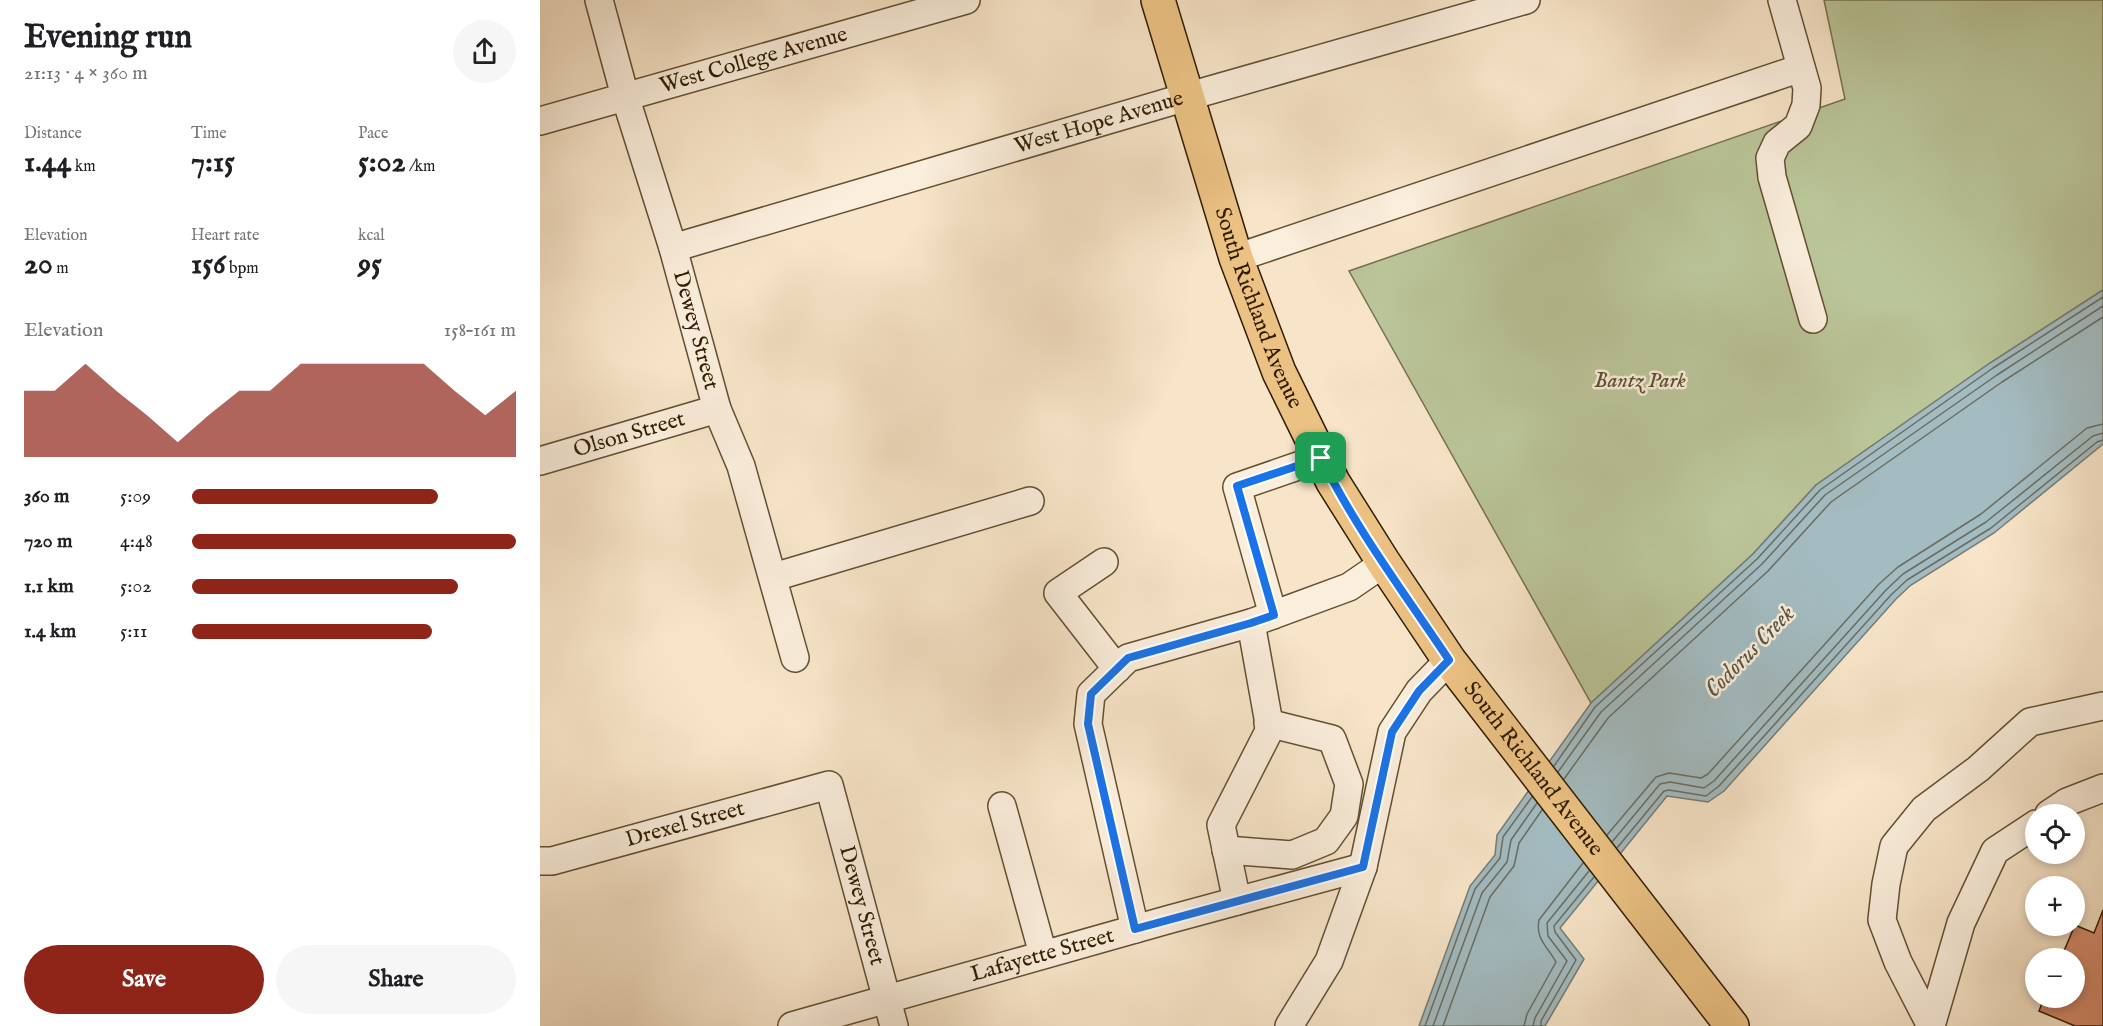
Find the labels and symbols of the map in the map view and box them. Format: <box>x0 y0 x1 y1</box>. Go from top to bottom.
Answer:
street label: West College Avenue <box>657 20 851 100</box>
street label: West Hope Avenue <box>1011 85 1187 161</box>
street label: South Richland Avenue <box>1207 204 1309 413</box>
street label: Dewey Street <box>666 267 725 393</box>
park label: Bantz Park <box>1594 367 1686 395</box>
street label: Olson Street <box>570 405 689 464</box>
pin <box>1295 432 1346 483</box>
water label: Codorus Creek <box>1698 599 1802 705</box>
street label: South Richland Avenue <box>1457 676 1609 862</box>
street label: Drexel Street <box>623 795 748 854</box>
street label: Dewey Street <box>832 843 891 969</box>
street label: Lafayette Street <box>967 922 1118 989</box>

